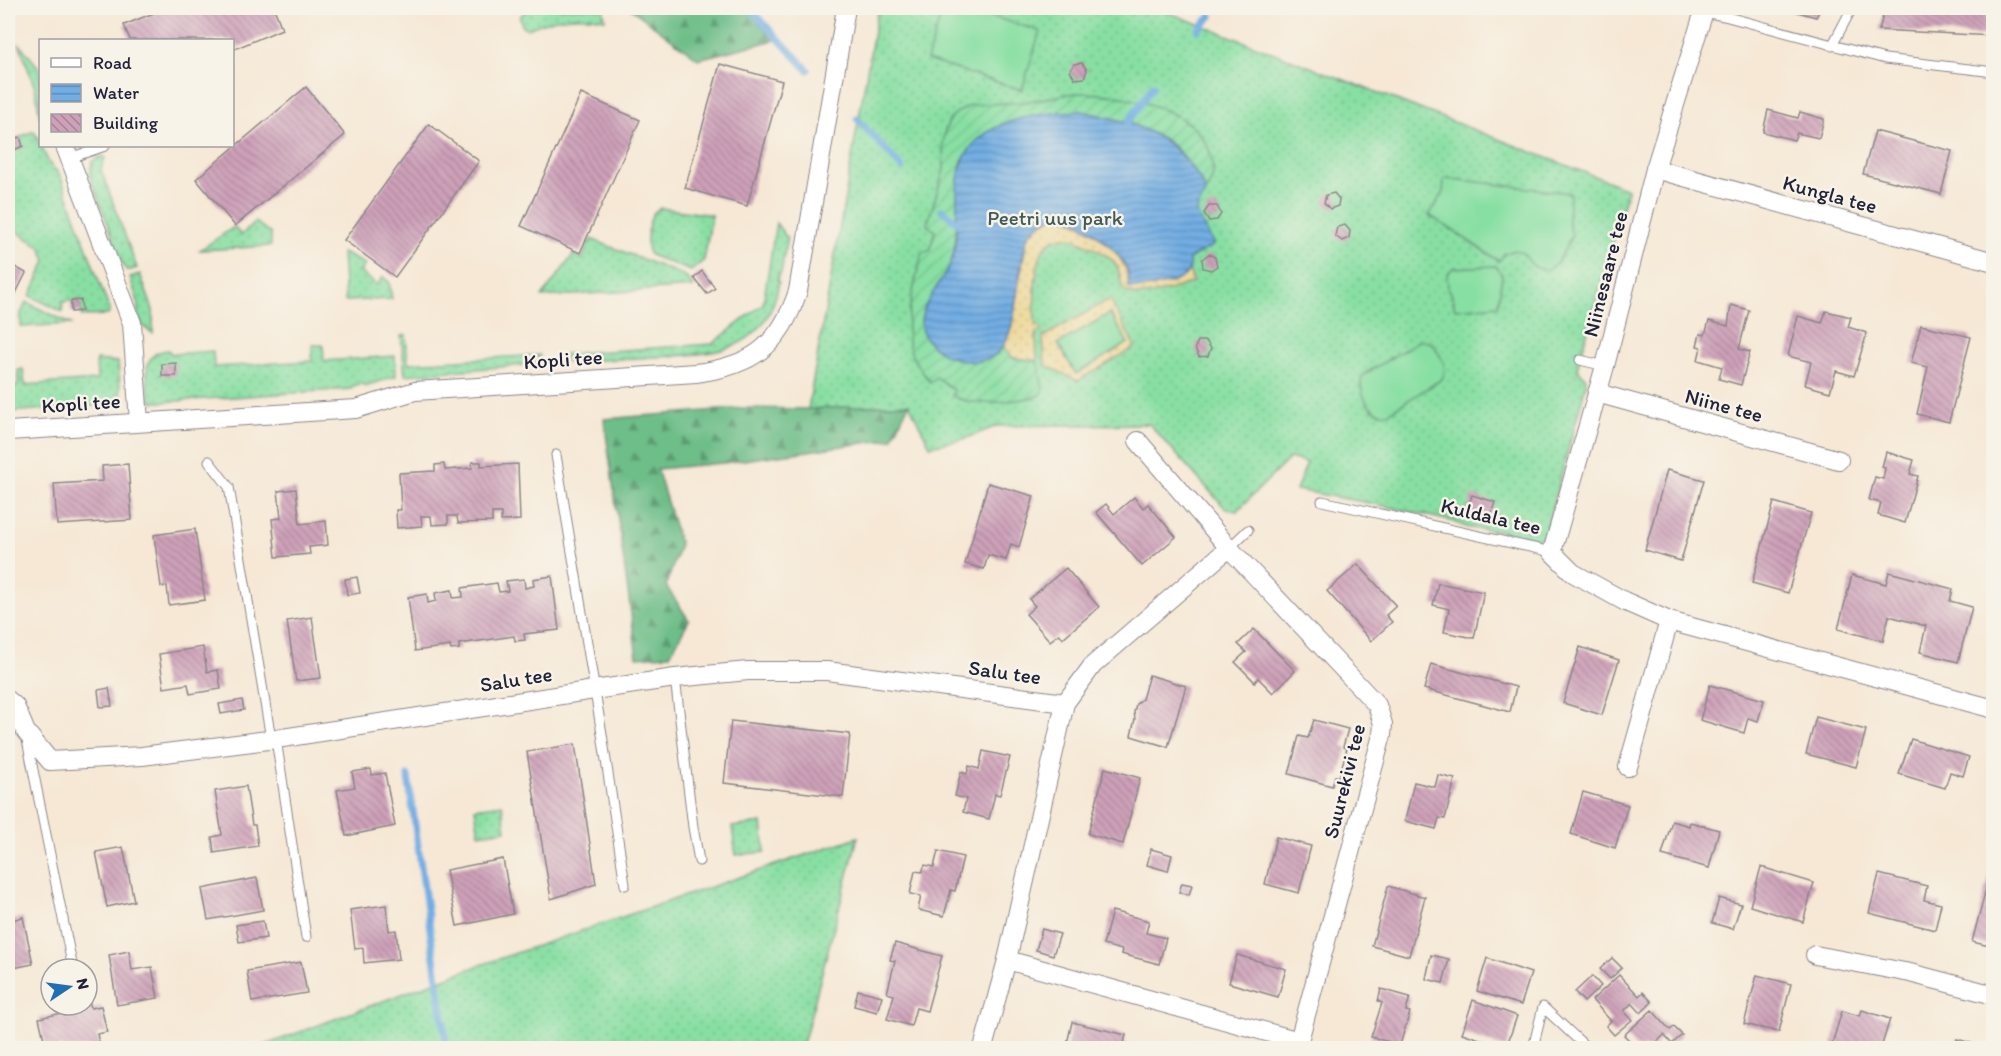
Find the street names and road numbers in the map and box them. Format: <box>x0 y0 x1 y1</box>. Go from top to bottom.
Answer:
street label: Kungla tee <box>1780 169 1880 219</box>
street label: Niinesaare tee <box>1577 209 1633 339</box>
street label: Kopli tee <box>523 344 603 374</box>
street label: Niine tee <box>1682 383 1766 427</box>
street label: Kopli tee <box>41 388 121 418</box>
street label: Kuldala tee <box>1439 492 1543 540</box>
street label: Salu tee <box>967 655 1043 689</box>
street label: Salu tee <box>478 661 554 697</box>
street label: Suurekivi tee <box>1318 721 1370 841</box>

